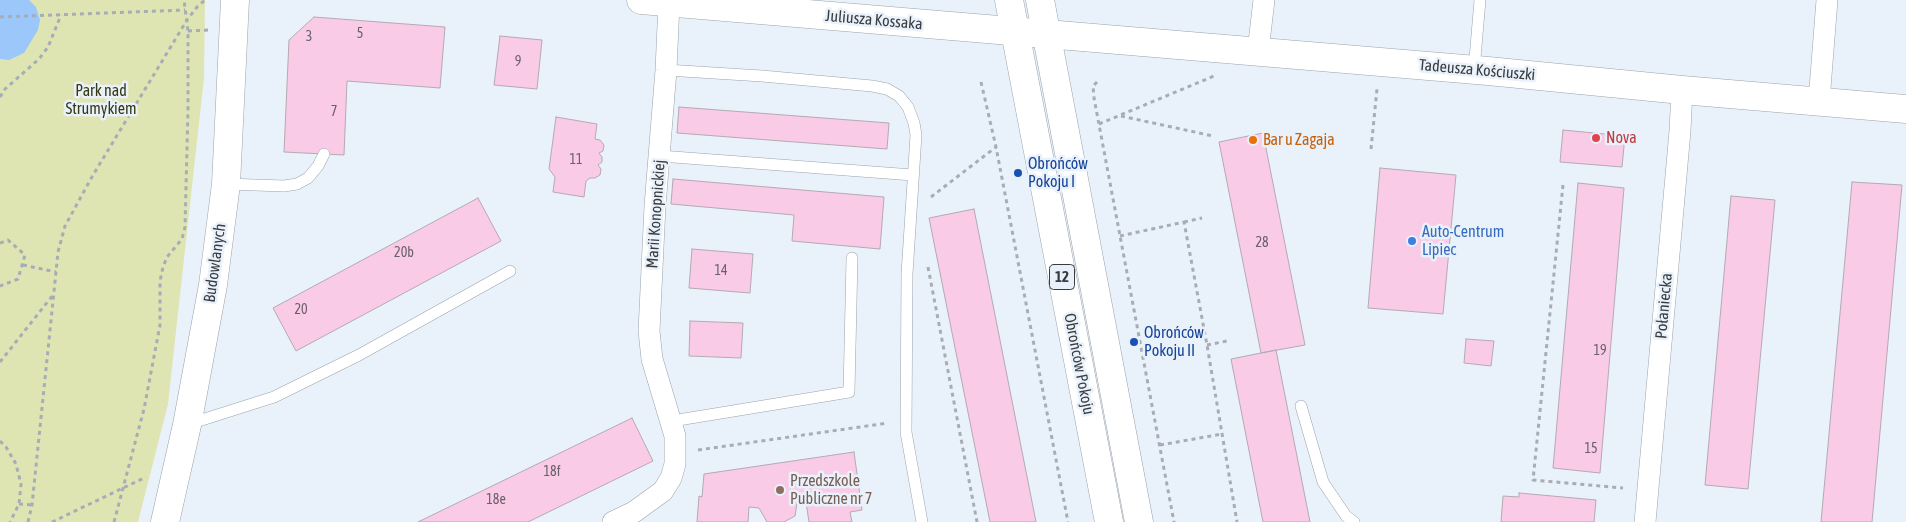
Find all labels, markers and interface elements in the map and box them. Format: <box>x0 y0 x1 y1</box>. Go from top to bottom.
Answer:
street label: Juliusza Kossaka <box>824 6 924 34</box>
house number: 5 <box>357 26 363 42</box>
house number: 3 <box>306 29 312 45</box>
house number: 9 <box>515 54 521 70</box>
street label: Tadeusza Kościuszki <box>1418 55 1536 85</box>
park label: Park nad Strumykiem <box>66 81 136 119</box>
house number: 7 <box>331 104 337 120</box>
place label: Nova <box>1606 128 1637 148</box>
place label: Bar u Zagaja <box>1263 130 1335 150</box>
marker: Nova <box>1590 132 1602 144</box>
marker: Bar u Zagaja <box>1247 134 1259 146</box>
house number: 11 <box>569 152 583 168</box>
place label: Obrońców Pokoju I <box>1028 154 1088 192</box>
street label: Marii Konopnickiej <box>643 159 669 269</box>
marker: Obrońców Pokoju I <box>1012 167 1024 179</box>
street label: Budowlanych <box>200 222 230 304</box>
place label: Auto-Centrum Lipiec <box>1422 222 1504 260</box>
house number: 28 <box>1255 235 1269 251</box>
marker: Auto-Centrum Lipiec <box>1406 235 1418 247</box>
house number: 20b <box>394 245 414 261</box>
house number: 14 <box>714 263 728 279</box>
road number: 12 <box>1050 264 1074 290</box>
street label: Połaniecka <box>1652 272 1676 340</box>
house number: 20 <box>294 302 308 318</box>
street label: Obrońców Pokoju <box>1060 312 1098 416</box>
place label: Obrońców Pokoju II <box>1144 323 1204 361</box>
marker: Obrońców Pokoju II <box>1128 336 1140 348</box>
house number: 19 <box>1593 343 1607 359</box>
house number: 15 <box>1584 441 1598 457</box>
house number: 18f <box>543 464 561 480</box>
place label: Przedszkole Publiczne nr 7 <box>790 471 872 509</box>
marker: Przedszkole Publiczne nr 7 <box>774 484 786 496</box>
house number: 18e <box>486 492 506 508</box>

